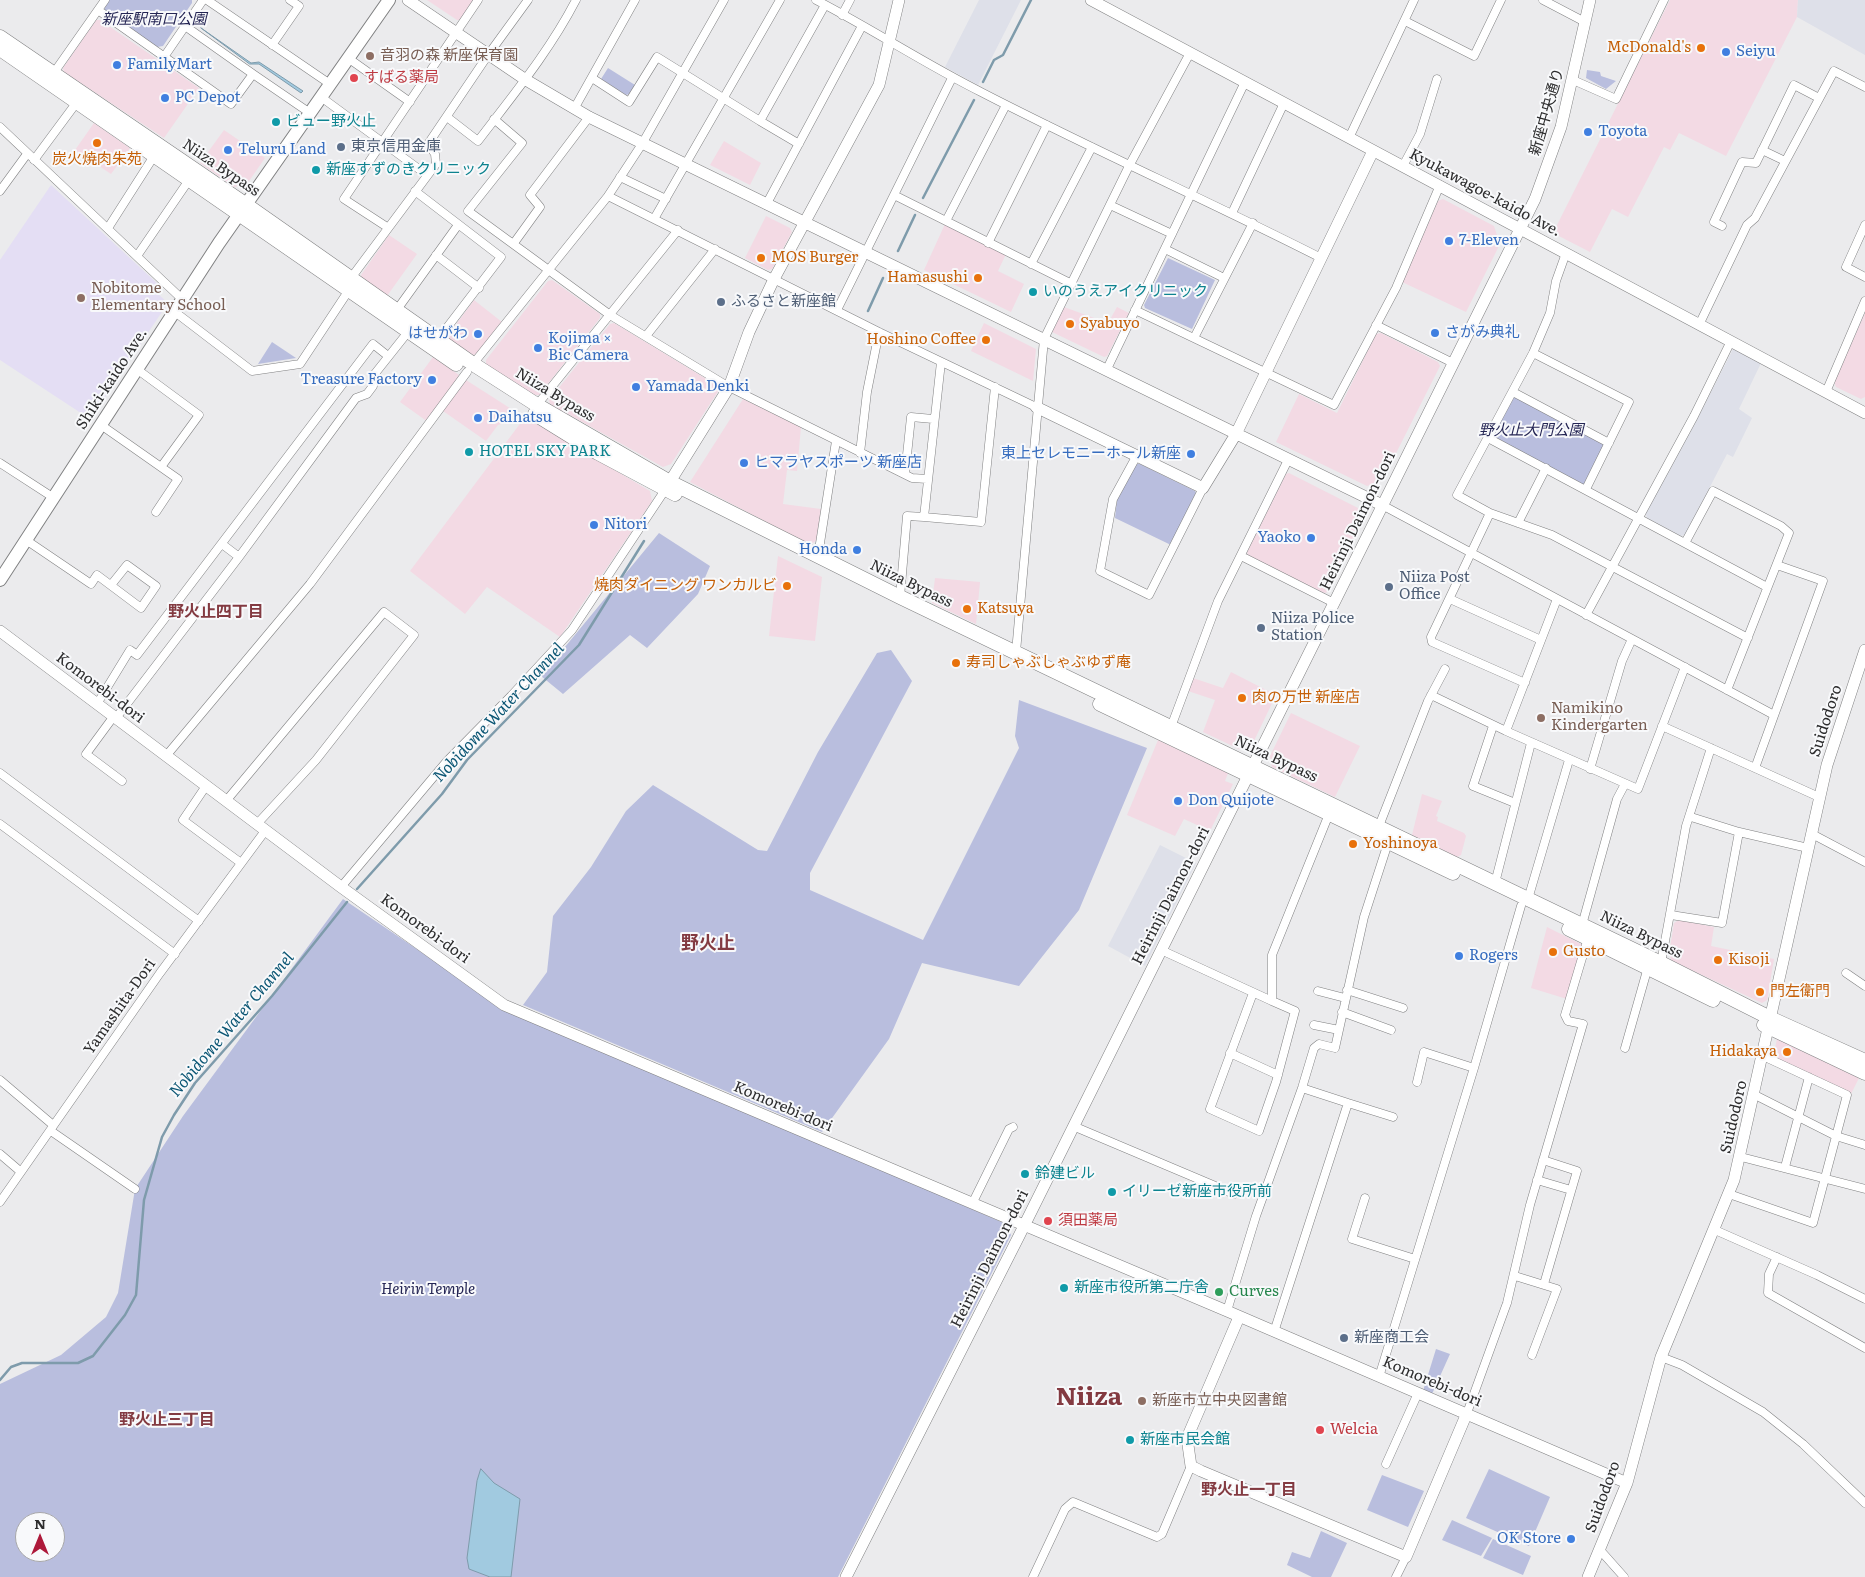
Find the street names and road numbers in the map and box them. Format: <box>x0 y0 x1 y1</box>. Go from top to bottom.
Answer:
street label: 新座中央通り <box>1526 66 1568 158</box>
street label: Niiza Bypass <box>179 136 263 200</box>
street label: Kyukawagoe-kaido Ave. <box>1406 145 1564 241</box>
street label: Shiki-kaido Ave. <box>73 325 151 433</box>
street label: Niiza Bypass <box>512 364 598 426</box>
street label: Heirinji Daimon-dori <box>1317 449 1399 593</box>
street label: Niiza Bypass <box>867 556 955 612</box>
street label: Komorebi-dori <box>52 649 148 727</box>
street label: Suidodoro <box>1806 683 1846 759</box>
street label: Niiza Bypass <box>1232 732 1320 786</box>
street label: Heirinji Daimon-dori <box>1128 824 1214 968</box>
street label: Komorebi-dori <box>377 891 473 967</box>
street label: Niiza Bypass <box>1597 907 1685 963</box>
street label: Yamashita-Dori <box>80 956 160 1058</box>
street label: Komorebi-dori <box>731 1078 835 1136</box>
street label: Suidodoro <box>1717 1079 1751 1155</box>
street label: Heirinji Daimon-dori <box>947 1187 1033 1331</box>
street label: Komorebi-dori <box>1380 1353 1484 1411</box>
street label: Suidodoro <box>1582 1459 1624 1535</box>

